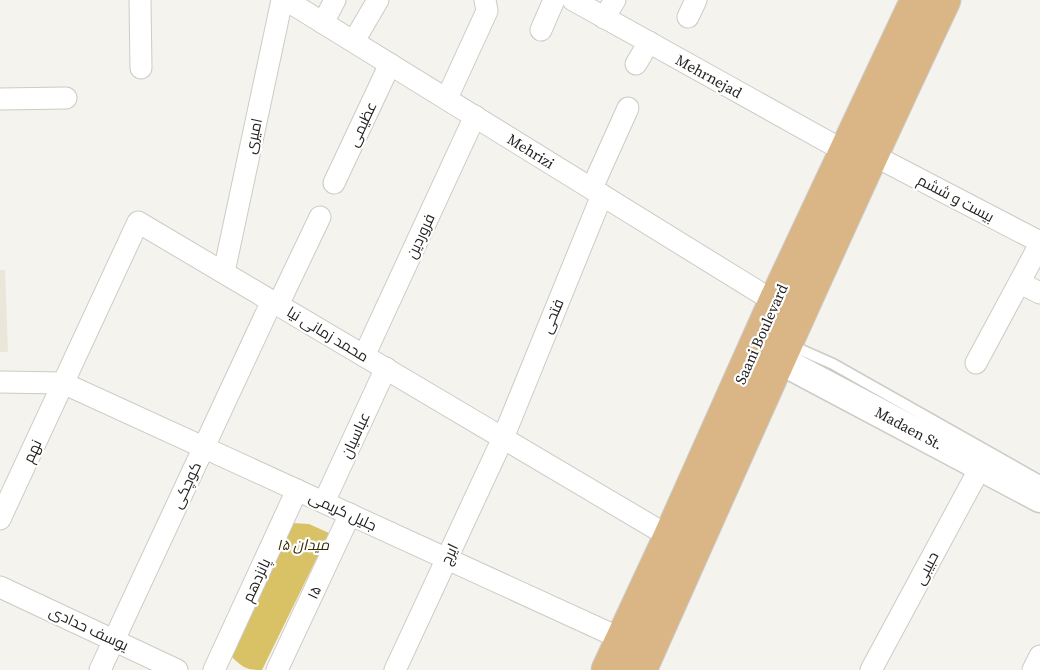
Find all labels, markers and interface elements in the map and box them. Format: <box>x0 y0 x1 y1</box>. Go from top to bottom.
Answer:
street label: Mehrnejad <box>672 49 746 103</box>
street label: عظیمی <box>342 98 382 150</box>
street label: امیری <box>239 116 267 156</box>
street label: Mehrizi <box>503 128 559 174</box>
street label: بیست و ششم <box>914 169 998 227</box>
street label: فروردین <box>400 210 440 262</box>
street label: Saani Boulevard <box>729 280 793 387</box>
street label: فتحی <box>536 295 568 337</box>
street label: محمد زمانی نیا <box>283 301 373 367</box>
street label: Madaen St. <box>871 401 947 455</box>
street label: عباسیان <box>335 408 375 462</box>
street label: نهم <box>17 436 47 466</box>
street label: کوچکی <box>166 458 206 512</box>
street label: جلیل کریمی <box>306 486 380 536</box>
park label: میدان ۱۵ <box>277 534 330 555</box>
street label: ایرج <box>435 540 464 568</box>
street label: حبیبی <box>909 548 943 588</box>
street label: پانزدهم <box>237 555 275 605</box>
street label: ۱۵ <box>302 582 326 602</box>
street label: یوسف حدادی <box>46 600 132 656</box>

